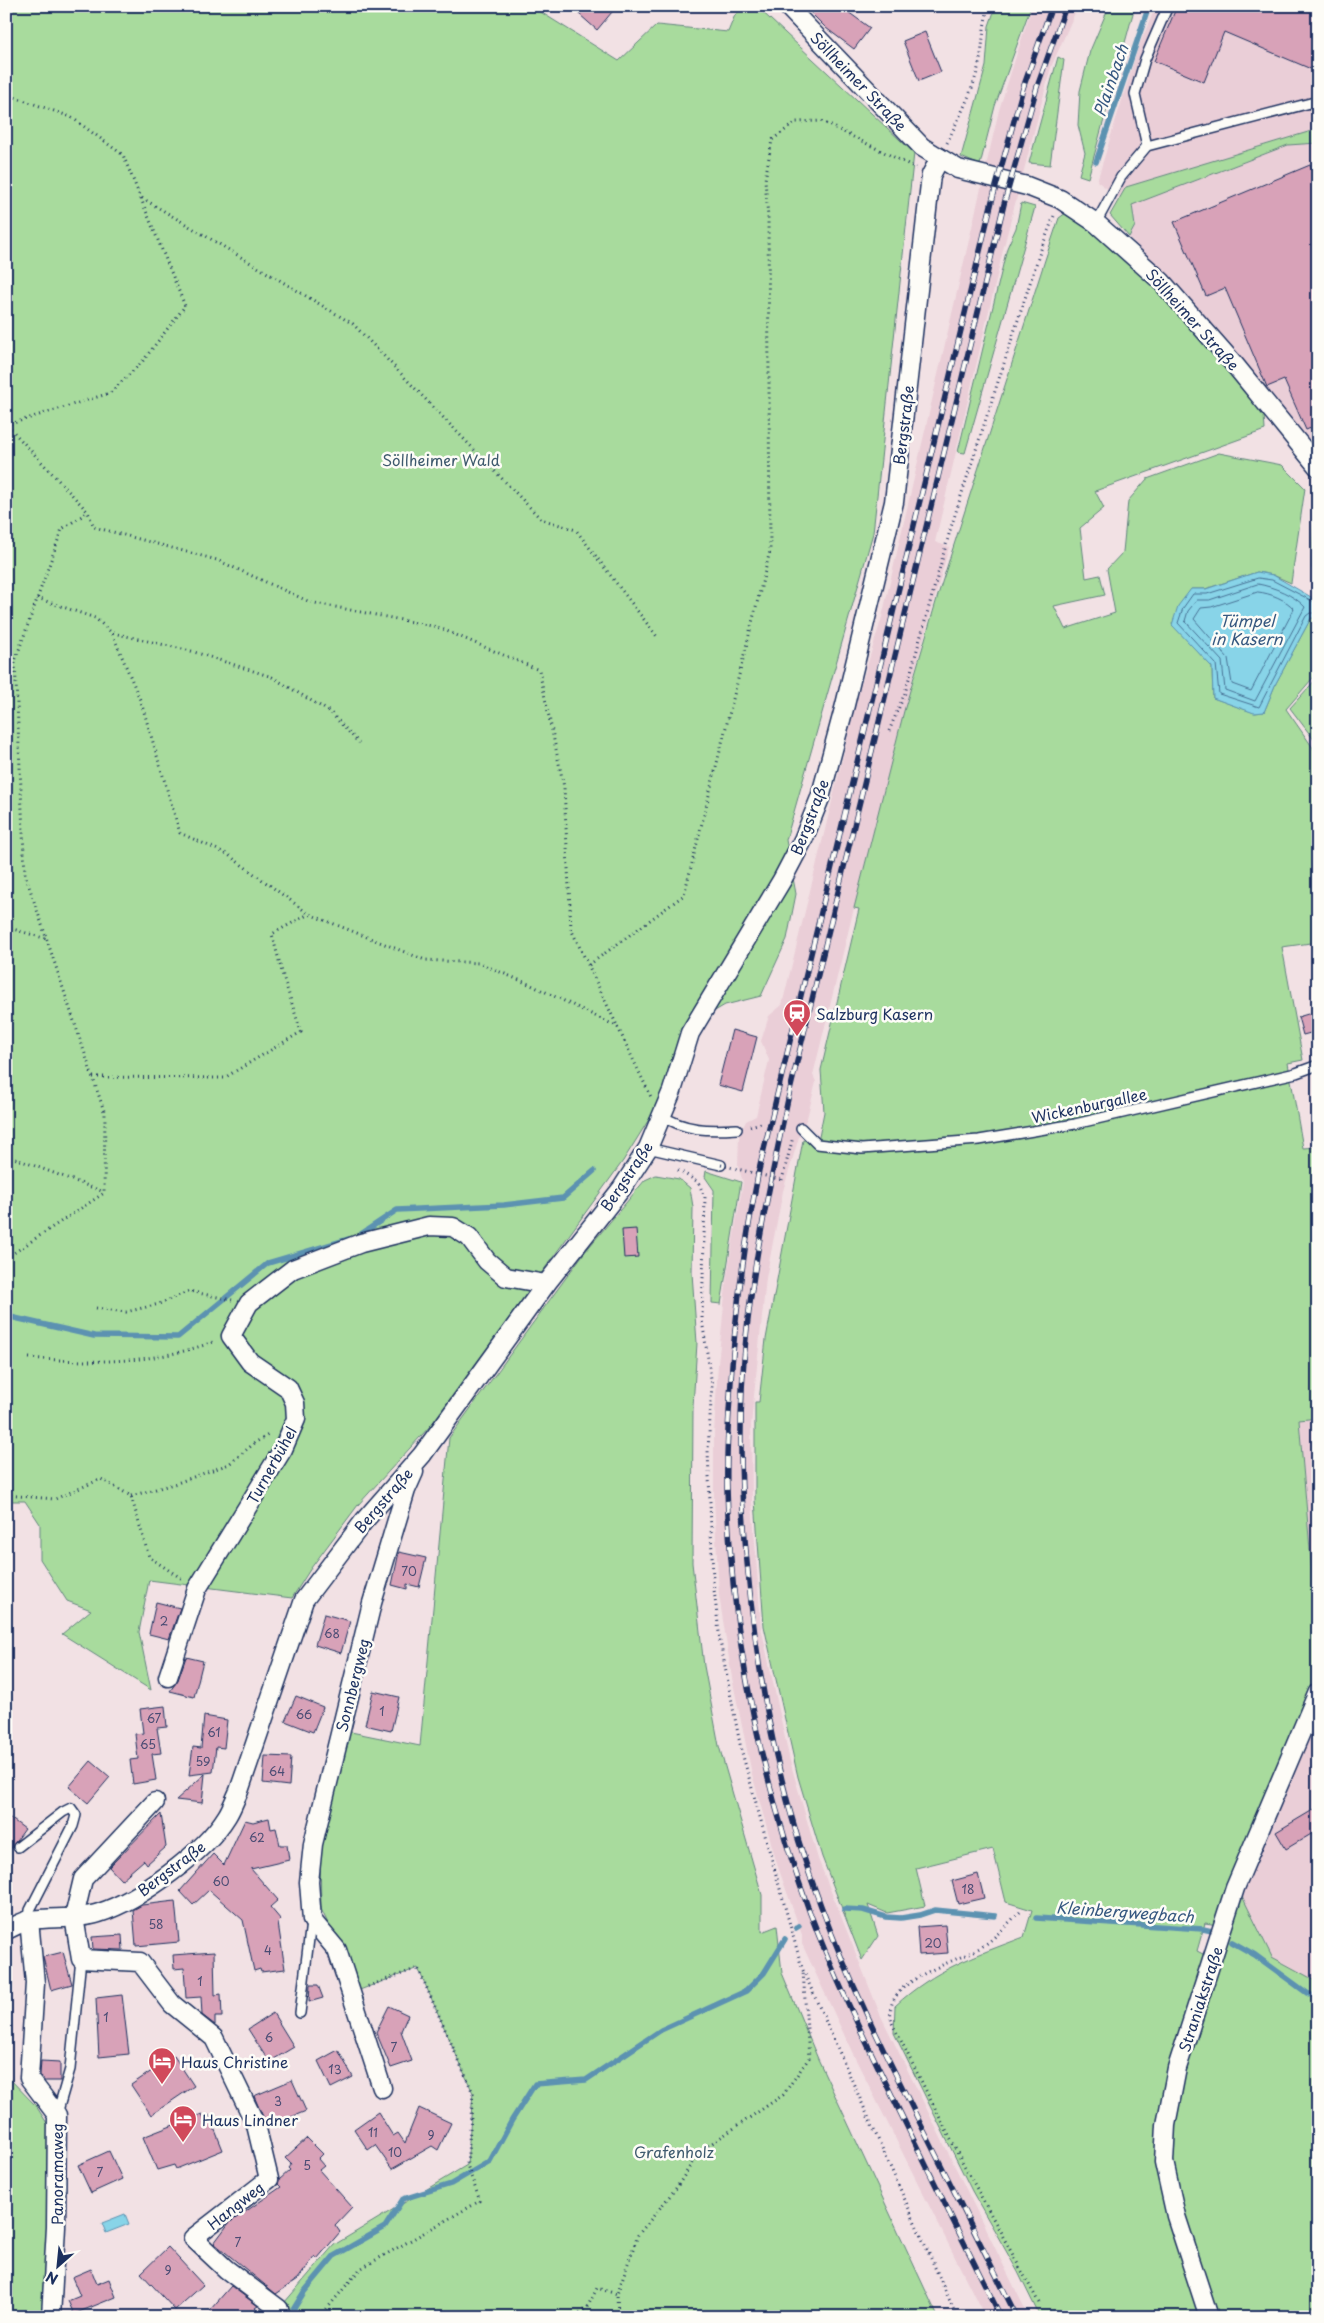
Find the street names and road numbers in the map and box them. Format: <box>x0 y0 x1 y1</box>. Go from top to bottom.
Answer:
street label: Söllheimer Straße <box>805 26 913 136</box>
street label: Söllheimer Straße <box>1141 263 1245 375</box>
street label: Bergstraße <box>887 384 919 466</box>
street label: Bergstraße <box>784 776 834 858</box>
street label: Wickenburgallee <box>1029 1082 1149 1128</box>
street label: Bergstraße <box>594 1136 658 1216</box>
street label: Turnerbühel <box>240 1422 302 1508</box>
street label: Bergstraße <box>348 1462 418 1538</box>
street label: Sonnbergweg <box>329 1636 375 1734</box>
street label: Bergstraße <box>132 1835 210 1901</box>
street label: Straniakstraße <box>1172 1943 1228 2055</box>
street label: Panoramaweg <box>45 2123 68 2225</box>
street label: Hangweg <box>202 2175 268 2235</box>

